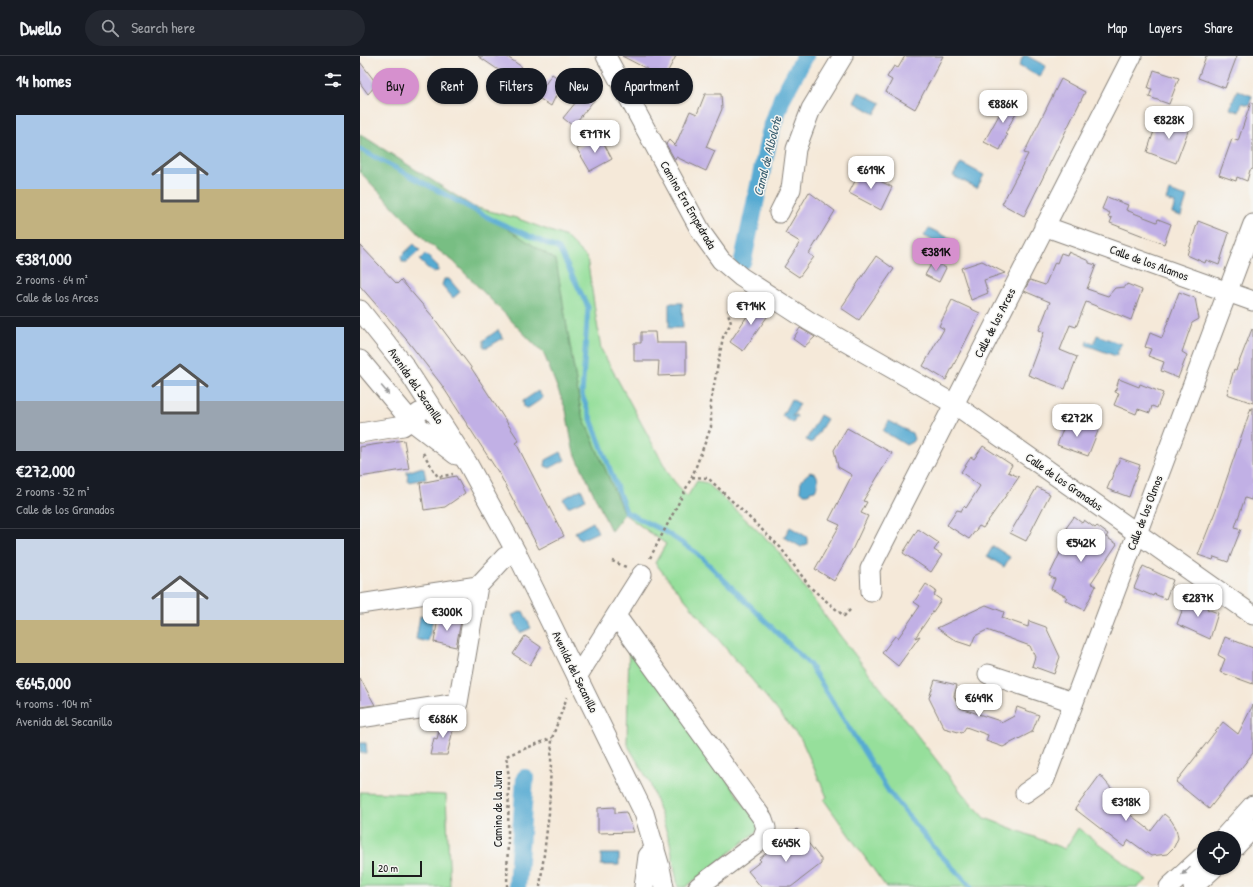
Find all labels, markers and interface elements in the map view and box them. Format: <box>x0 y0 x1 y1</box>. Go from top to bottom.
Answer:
search box <box>85 10 365 46</box>
text: Dwello <box>20 15 61 41</box>
icon: search <box>99 17 121 39</box>
text: Search here <box>131 17 195 38</box>
text: Map <box>1107 18 1127 37</box>
text: Layers <box>1149 18 1182 37</box>
text: Share <box>1204 18 1233 37</box>
chip: Buy <box>372 68 419 104</box>
chip: Rent <box>427 68 478 104</box>
chip: Filters <box>486 68 547 104</box>
chip: New <box>555 68 603 104</box>
chip: Apartment <box>611 68 693 104</box>
text: 14 homes <box>16 69 71 92</box>
icon: filters <box>322 69 344 91</box>
pin: €886K <box>975 90 1031 124</box>
text: €886K <box>988 94 1018 112</box>
pin: €828K <box>1141 106 1197 140</box>
text: €828K <box>1154 110 1184 128</box>
water label: Canal de Albolote <box>748 113 786 198</box>
pin: €717K <box>567 120 623 154</box>
text: €717K <box>580 124 610 142</box>
icon: home <box>144 141 216 213</box>
pin: €619K <box>843 156 899 190</box>
street label: Camino Era Empedrada <box>656 157 721 252</box>
text: €619K <box>857 160 885 178</box>
pin: €381K <box>908 238 964 272</box>
street label: Calle de los Alamos <box>1107 240 1191 285</box>
text: €381K <box>921 242 951 260</box>
text: €381,000 <box>16 247 72 270</box>
text: 2 rooms · 64 m² <box>16 270 88 288</box>
street label: Calle de los Arces <box>970 285 1020 361</box>
text: Calle de los Arces <box>16 288 99 306</box>
pin: €714K <box>723 292 779 326</box>
text: €714K <box>736 296 766 314</box>
street label: Avenida del Secanillo <box>385 344 448 427</box>
icon: home <box>144 353 216 425</box>
one-way arrow <box>381 384 390 395</box>
pin: €272K <box>1049 404 1105 438</box>
text: €272K <box>1061 408 1093 426</box>
street label: Calle de los Granados <box>1022 449 1107 515</box>
text: €272,000 <box>16 459 75 482</box>
street label: Calle de los Olmos <box>1122 473 1167 553</box>
text: 2 rooms · 52 m² <box>16 482 89 500</box>
text: Calle de los Granados <box>16 500 115 518</box>
pin: €542K <box>1053 529 1109 563</box>
text: €542K <box>1066 533 1096 551</box>
icon: home <box>144 565 216 637</box>
pin: €287K <box>1170 584 1226 618</box>
text: €287K <box>1182 588 1214 606</box>
pin: €300K <box>419 598 475 632</box>
text: €300K <box>432 602 462 620</box>
street label: Avenida del Secanillo <box>548 628 603 716</box>
text: €645,000 <box>16 671 71 694</box>
pin: €649K <box>951 684 1007 718</box>
text: €649K <box>965 688 993 706</box>
text: 4 rooms · 104 m² <box>16 694 92 712</box>
pin: €686K <box>415 705 471 739</box>
text: €686K <box>428 709 458 727</box>
text: Avenida del Secanillo <box>16 712 112 730</box>
street label: Camino de la Jura <box>489 770 506 847</box>
pin: €318K <box>1098 788 1154 822</box>
text: €318K <box>1111 792 1141 810</box>
pin: €645K <box>758 829 814 863</box>
map controls <box>1197 831 1241 875</box>
button: locate <box>1197 831 1241 875</box>
text: €645K <box>772 833 800 851</box>
scale bar <box>372 859 422 878</box>
text: 20 m <box>378 861 398 875</box>
one-way arrow <box>1182 866 1191 875</box>

